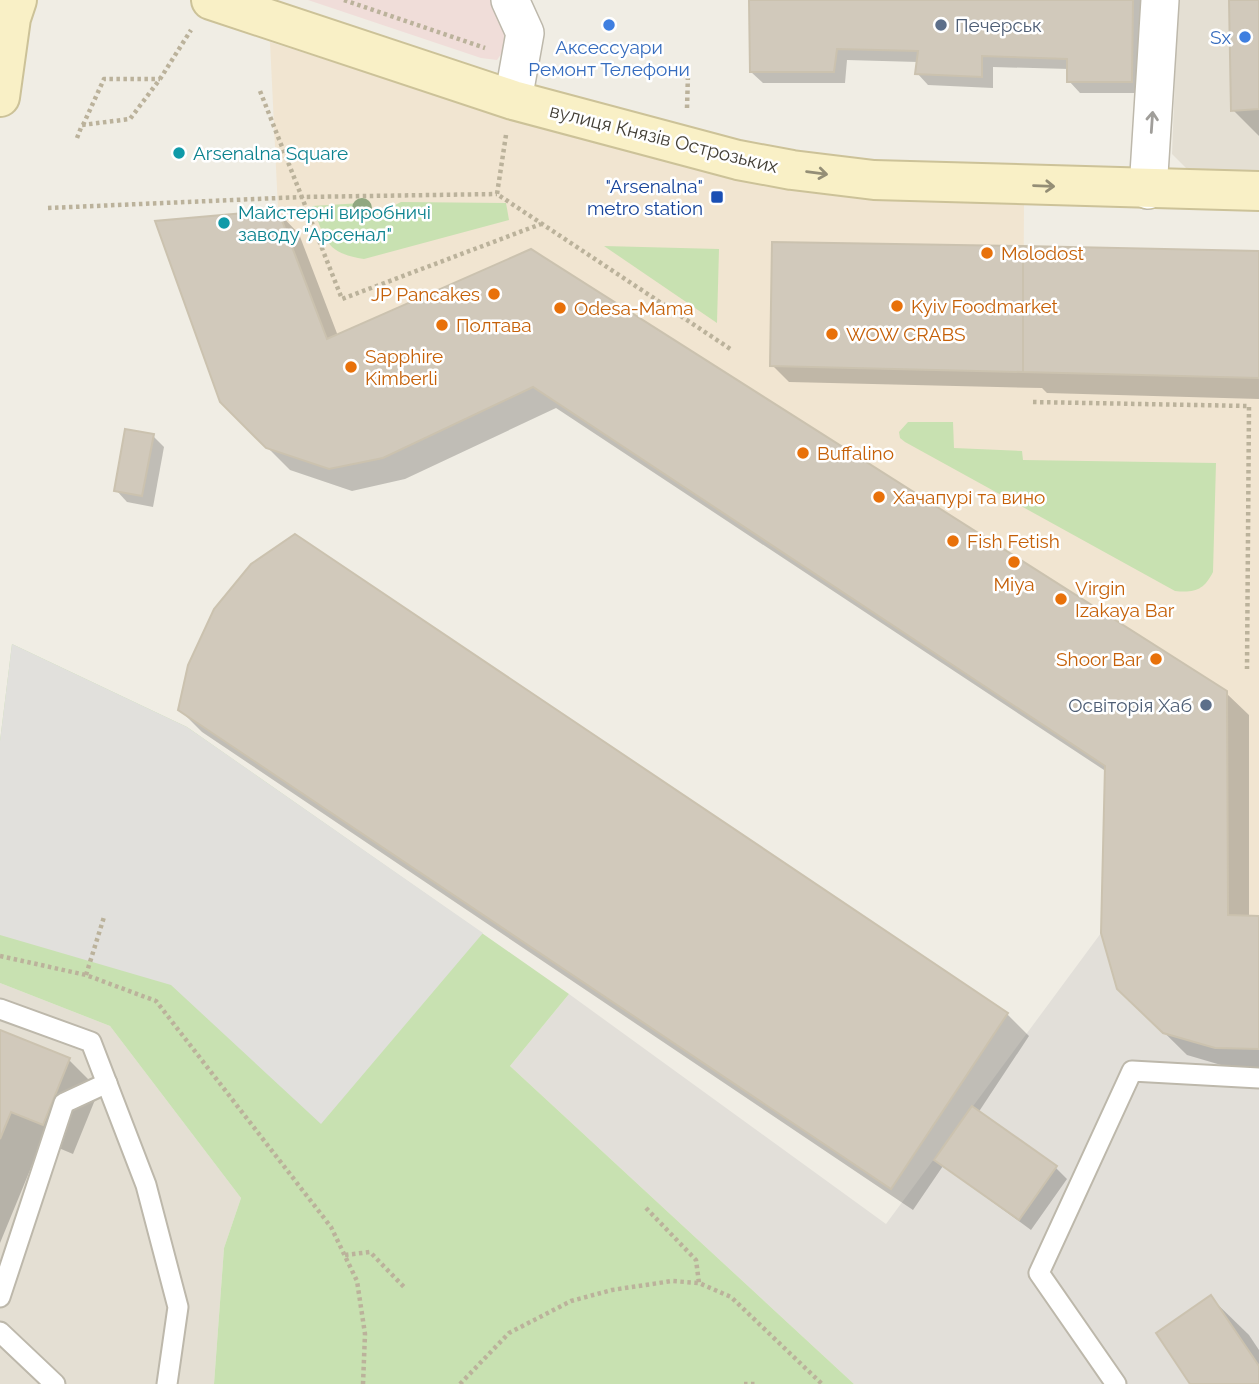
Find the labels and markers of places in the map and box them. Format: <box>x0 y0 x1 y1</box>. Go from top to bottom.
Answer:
place label: Печерськ <box>955 14 1042 36</box>
marker: Аксессуари Ремонт Телефони <box>601 17 617 33</box>
marker: Печерськ <box>933 17 949 33</box>
place label: Sx <box>1210 26 1231 48</box>
marker: Sx <box>1237 29 1253 45</box>
place label: Аксессуари Ремонт Телефони <box>528 36 690 80</box>
place label: Arsenalna Square <box>193 142 348 164</box>
marker: Arsenalna Square <box>171 145 187 161</box>
place label: "Arsenalna" metro station <box>587 175 703 219</box>
marker: "Arsenalna" metro station <box>709 189 725 205</box>
place label: Майстерні виробничі заводу "Арсенал" <box>238 201 431 245</box>
marker: Майстерні виробничі заводу "Арсенал" <box>216 215 232 231</box>
place label: Molodost <box>1001 242 1085 264</box>
marker: Molodost <box>979 245 995 261</box>
place label: JP Pancakes <box>371 283 480 305</box>
marker: JP Pancakes <box>486 286 502 302</box>
place label: Kyiv Foodmarket <box>911 295 1059 317</box>
place label: Odesa-Mama <box>574 297 694 319</box>
marker: Kyiv Foodmarket <box>889 298 905 314</box>
marker: Odesa-Mama <box>552 300 568 316</box>
place label: Полтава <box>456 314 532 336</box>
marker: Полтава <box>434 317 450 333</box>
place label: WOW CRABS <box>846 323 966 345</box>
marker: WOW CRABS <box>824 326 840 342</box>
place label: Sapphire Kimberli <box>365 345 443 389</box>
marker: Sapphire Kimberli <box>343 359 359 375</box>
place label: Buffalino <box>817 442 894 464</box>
marker: Buffalino <box>795 445 811 461</box>
place label: Хачапурі та вино <box>893 486 1045 508</box>
marker: Хачапурі та вино <box>871 489 887 505</box>
place label: Fish Fetish <box>967 530 1060 552</box>
marker: Fish Fetish <box>945 533 961 549</box>
marker: Miya <box>1006 554 1022 570</box>
place label: Miya <box>993 573 1035 595</box>
place label: Virgin Izakaya Bar <box>1075 577 1175 621</box>
marker: Virgin Izakaya Bar <box>1053 591 1069 607</box>
place label: Shoor Bar <box>1056 648 1142 670</box>
marker: Shoor Bar <box>1148 651 1164 667</box>
place label: Освіторія Хаб <box>1068 694 1192 716</box>
marker: Освіторія Хаб <box>1198 697 1214 713</box>

